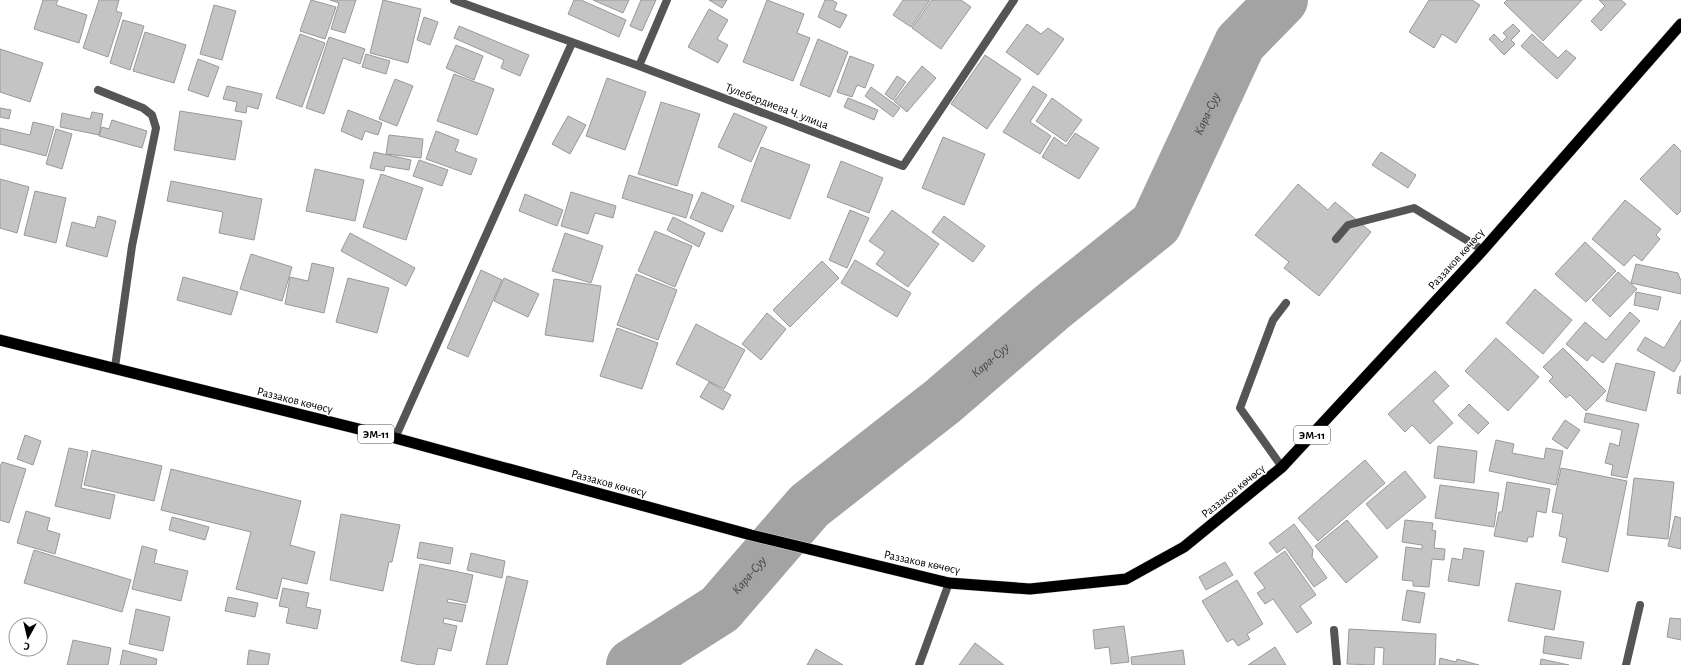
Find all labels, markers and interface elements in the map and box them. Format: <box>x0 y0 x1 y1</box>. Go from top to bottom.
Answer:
street label: Тулебердиева Ч. улица <box>724 81 831 132</box>
water label: Кара-Суу <box>1192 90 1223 137</box>
street label: Раззаков көчөсү <box>1426 226 1486 292</box>
water label: Кара-Суу <box>969 340 1012 380</box>
street label: Раззаков көчөсү <box>256 385 334 415</box>
road number: ЭМ-11 <box>358 425 394 443</box>
road number: ЭМ-11 <box>1294 426 1330 444</box>
street label: Раззаков көчөсү <box>1199 462 1267 520</box>
street label: Раззаков көчөсү <box>570 467 648 499</box>
street label: Раззаков көчөсү <box>883 548 961 576</box>
water label: Кара-Суу <box>730 553 769 597</box>
north arrow <box>8 617 48 657</box>
text: С <box>23 641 30 652</box>

